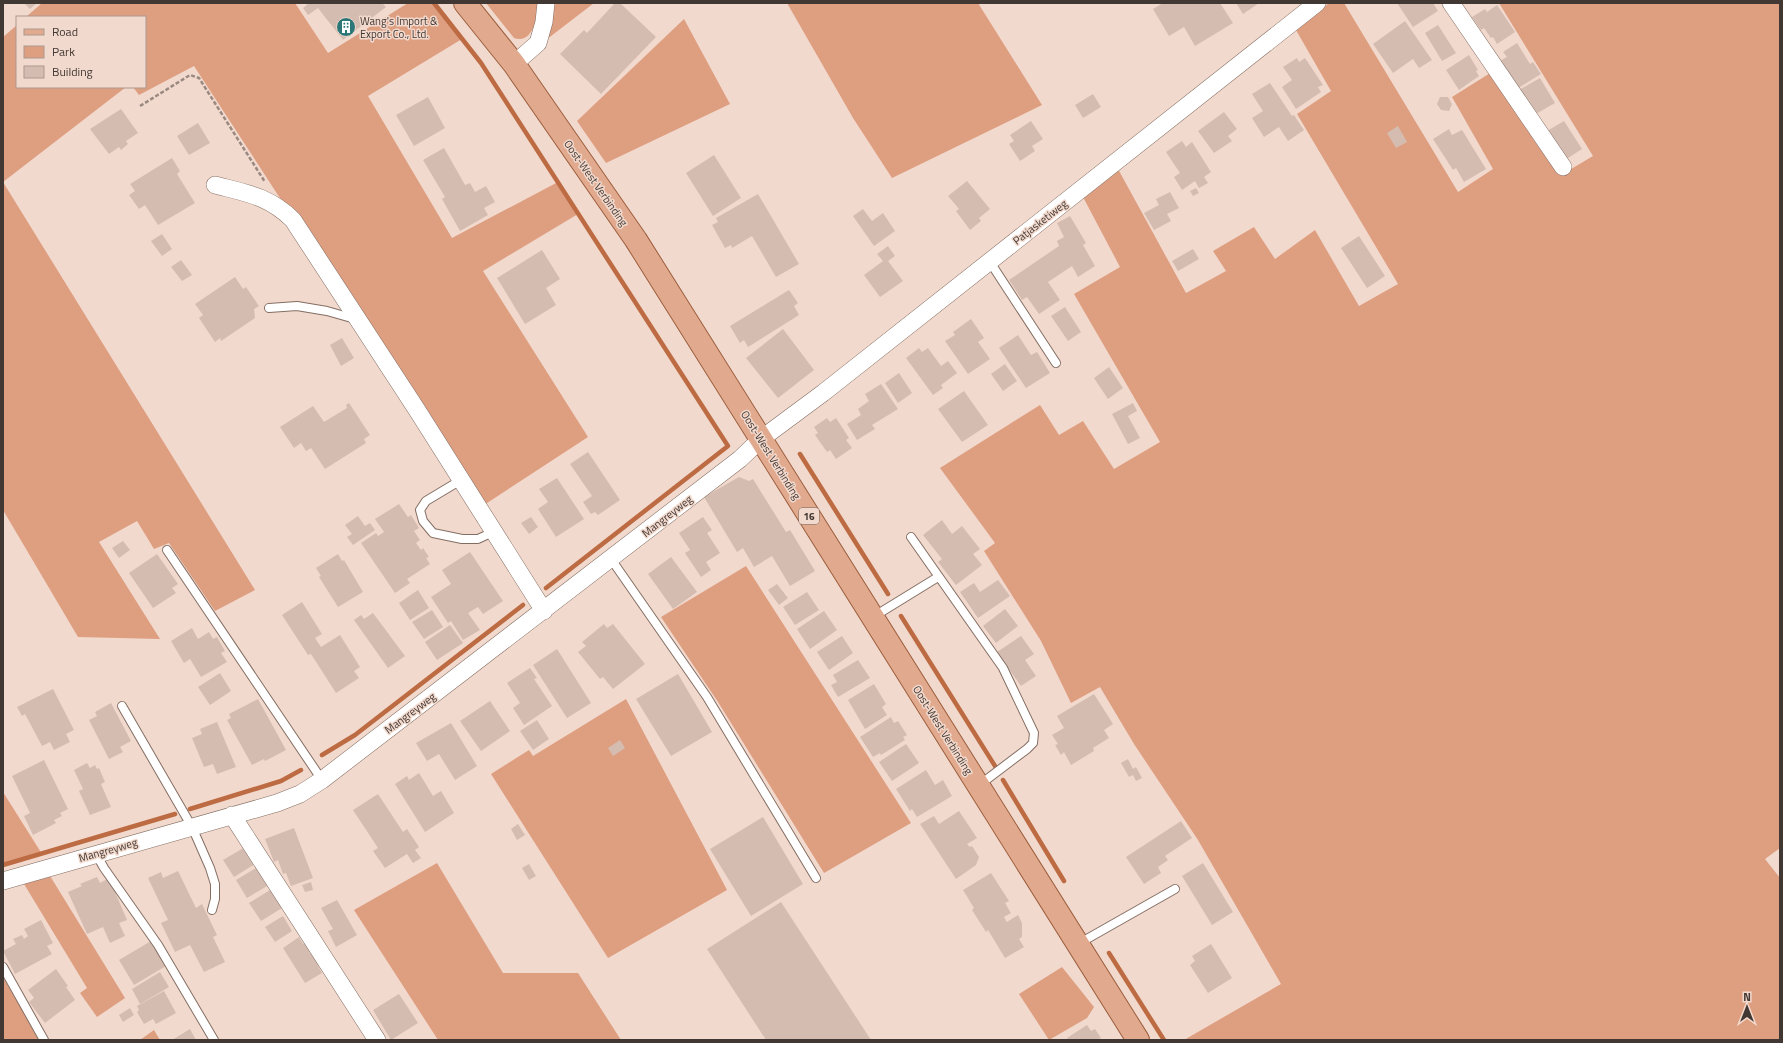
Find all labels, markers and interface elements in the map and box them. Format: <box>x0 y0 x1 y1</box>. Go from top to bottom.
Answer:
place label: Wang's Import & Export Co., Ltd. <box>360 13 438 42</box>
legend <box>16 16 146 88</box>
building icon: Wang's Import & Export Co., Ltd. <box>335 16 357 38</box>
text: Road <box>52 22 78 41</box>
text: Park <box>52 42 75 61</box>
text: Building <box>52 62 93 81</box>
street label: Oost-West Verbinding <box>560 137 632 230</box>
street label: Patjasketiweg <box>1009 195 1071 248</box>
street label: Oost-West Verbinding <box>737 407 805 503</box>
street label: Mangreyweg <box>638 491 696 541</box>
road number: 16 <box>799 508 819 524</box>
street label: Oost-West Verbinding <box>909 682 977 778</box>
street label: Mangreyweg <box>381 688 439 738</box>
street label: Mangreyweg <box>77 834 140 866</box>
north arrow <box>1727 987 1767 1027</box>
text: N <box>1743 989 1751 1005</box>

